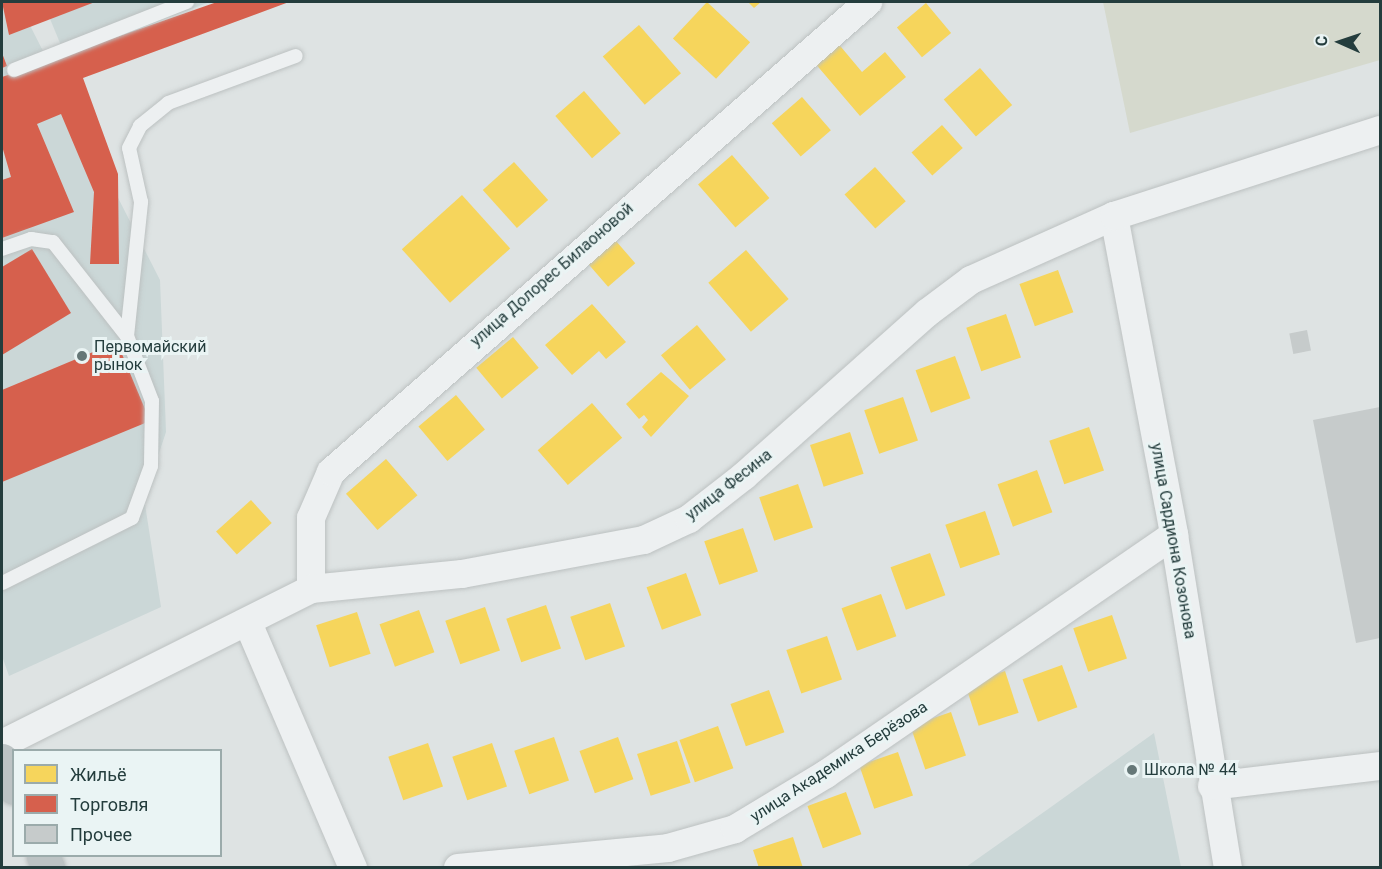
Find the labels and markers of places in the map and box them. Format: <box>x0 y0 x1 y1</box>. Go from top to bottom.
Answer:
place label: Первомайский рынок <box>94 337 206 375</box>
marker: Первомайский рынок <box>75 349 89 363</box>
place label: Школа № 44 <box>1144 760 1237 780</box>
marker: Школа № 44 <box>1125 763 1139 777</box>

